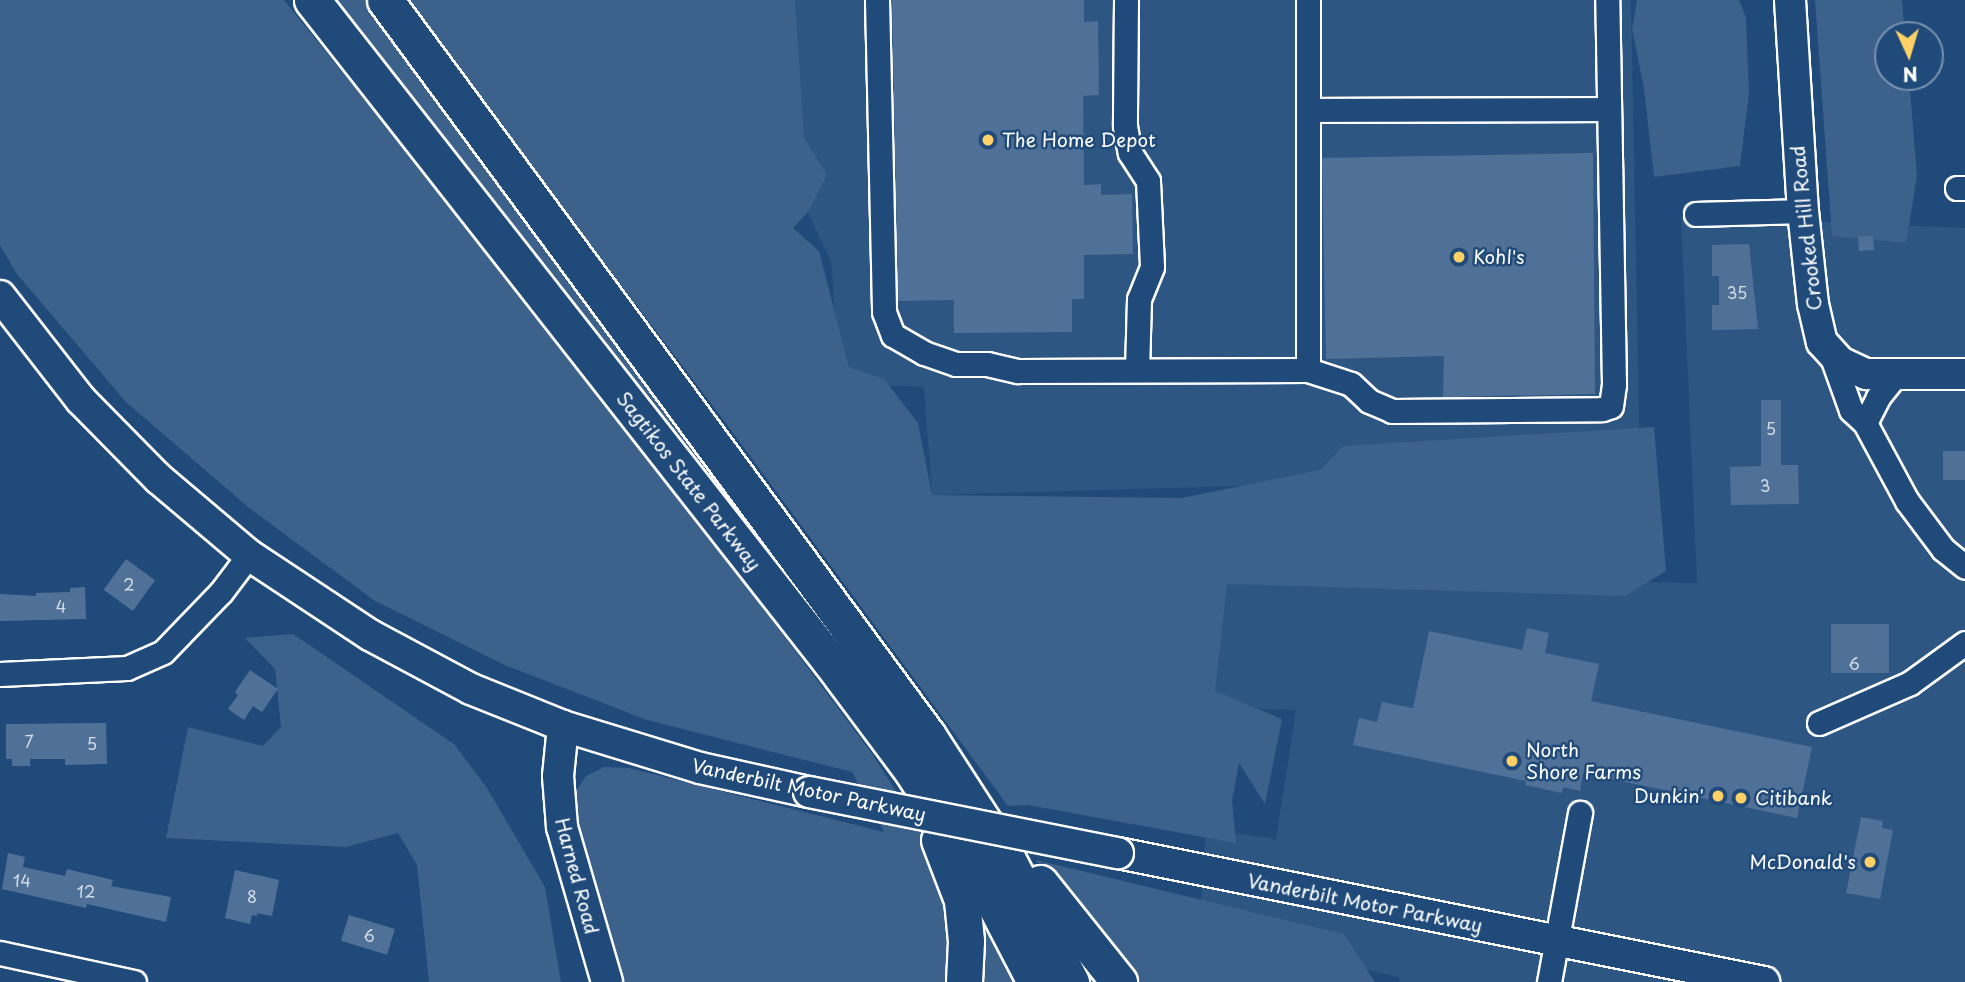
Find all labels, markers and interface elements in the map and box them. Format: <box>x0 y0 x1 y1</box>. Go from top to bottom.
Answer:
north arrow <box>1874 21 1944 91</box>
text: N <box>1902 60 1919 89</box>
place label: The Home Depot <box>1002 129 1156 151</box>
marker: The Home Depot <box>980 132 996 148</box>
street label: Crooked Hill Road <box>1786 144 1826 312</box>
place label: Kohl's <box>1473 246 1525 268</box>
marker: Kohl's <box>1451 249 1467 265</box>
house number: 35 <box>1727 282 1747 302</box>
street label: Sagtikos State Parkway <box>612 387 766 575</box>
house number: 5 <box>1766 418 1776 438</box>
house number: 3 <box>1760 475 1770 495</box>
house number: 2 <box>123 574 135 594</box>
house number: 4 <box>56 596 66 616</box>
house number: 6 <box>1848 653 1860 673</box>
house number: 7 <box>24 731 34 751</box>
house number: 5 <box>87 733 97 753</box>
place label: North Shore Farms <box>1526 739 1642 783</box>
marker: North Shore Farms <box>1504 753 1520 769</box>
street label: Vanderbilt Motor Parkway <box>689 754 929 826</box>
place label: Dunkin' <box>1634 785 1704 807</box>
place label: Citibank <box>1755 787 1832 809</box>
marker: Dunkin' <box>1710 788 1726 804</box>
marker: Citibank <box>1733 790 1749 806</box>
street label: Harned Road <box>550 815 604 937</box>
place label: McDonald's <box>1749 851 1856 873</box>
marker: McDonald's <box>1862 854 1878 870</box>
street label: Vanderbilt Motor Parkway <box>1245 869 1485 937</box>
house number: 14 <box>13 870 31 890</box>
house number: 12 <box>77 881 95 901</box>
house number: 8 <box>247 886 257 906</box>
house number: 6 <box>363 925 375 945</box>

